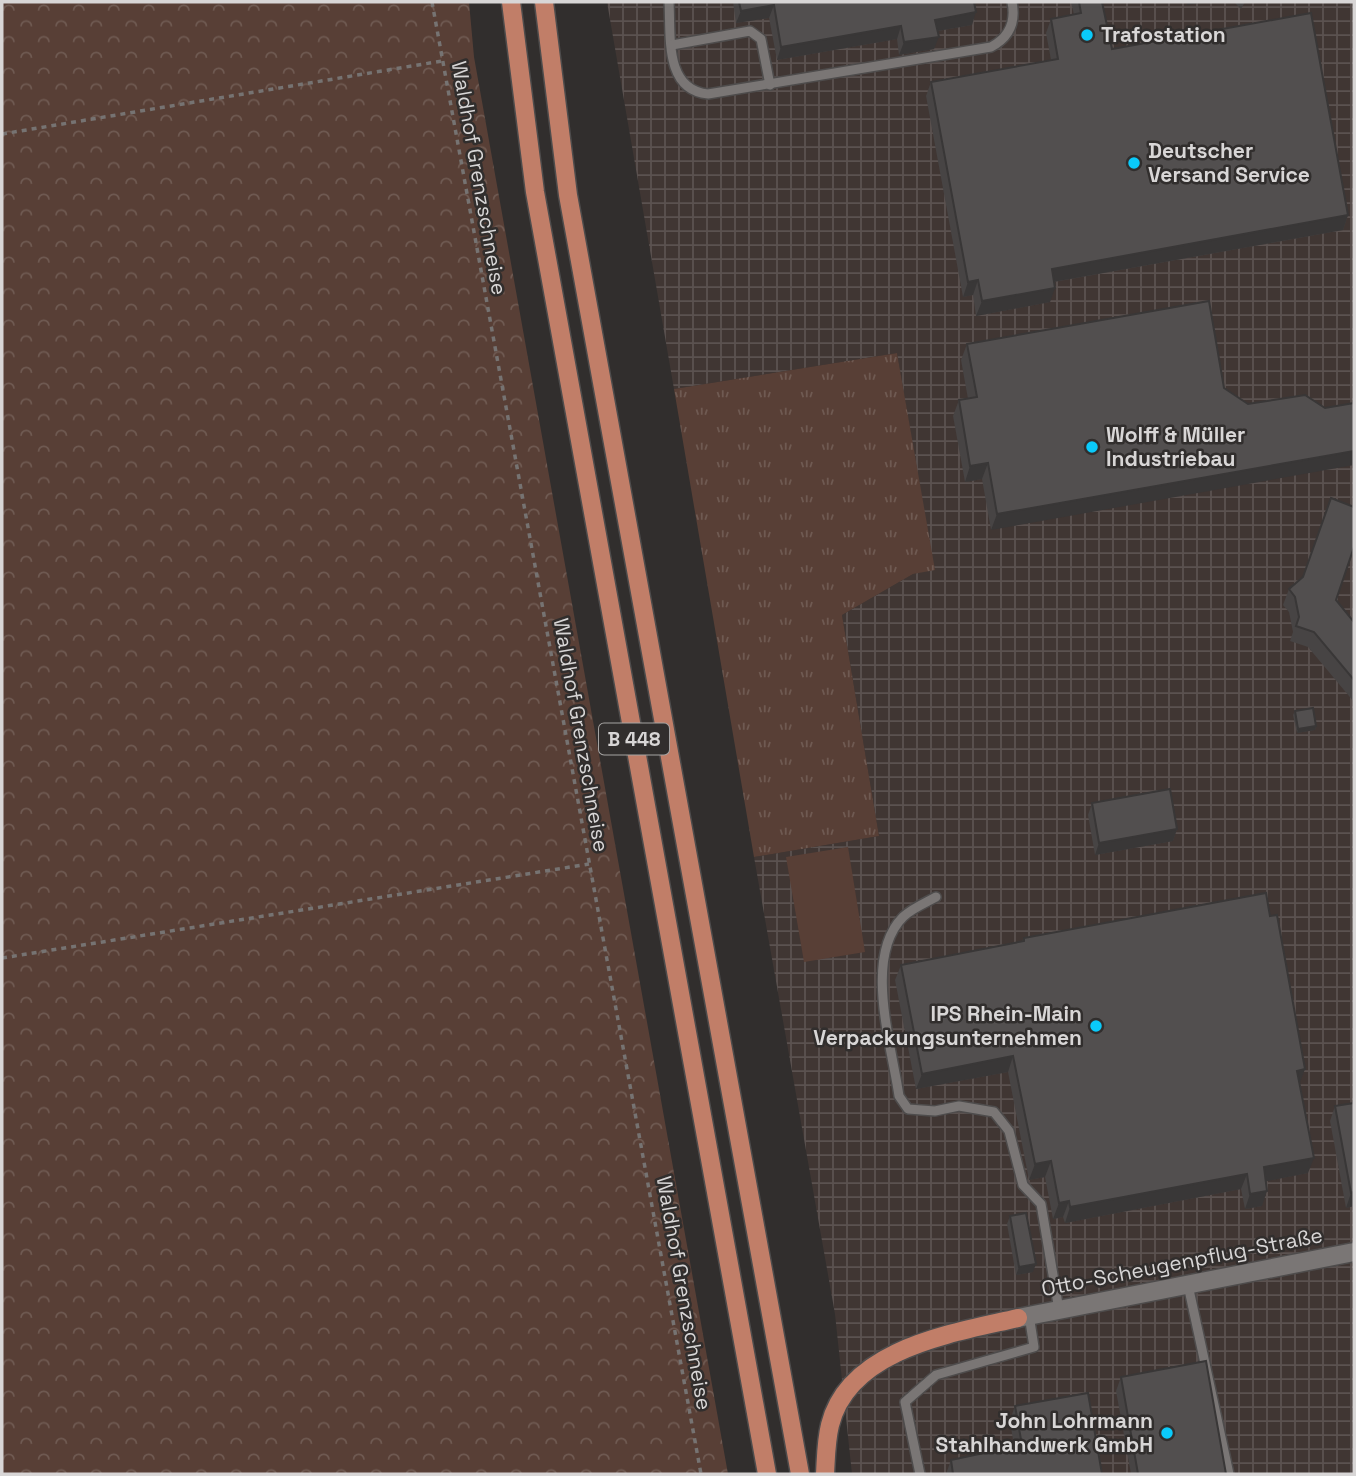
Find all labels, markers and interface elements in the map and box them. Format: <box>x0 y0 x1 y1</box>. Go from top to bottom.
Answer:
place label: Trafostation <box>1101 21 1226 48</box>
marker: Trafostation <box>1079 27 1095 43</box>
street label: Waldhof Grenzschneise <box>446 59 513 297</box>
place label: Deutscher Versand Service <box>1148 137 1310 188</box>
marker: Deutscher Versand Service <box>1126 155 1142 171</box>
place label: Wolff & Müller Industriebau <box>1106 421 1245 472</box>
marker: Wolff & Müller Industriebau <box>1084 439 1100 455</box>
street label: Waldhof Grenzschneise <box>548 616 615 854</box>
road number: B 448 <box>599 724 669 754</box>
place label: IPS Rhein-Main Verpackungsunternehmen <box>813 1000 1082 1051</box>
marker: IPS Rhein-Main Verpackungsunternehmen <box>1088 1018 1104 1034</box>
street label: Waldhof Grenzschneise <box>651 1174 718 1412</box>
street label: Otto-Scheugenpflug-Straße <box>1039 1221 1325 1302</box>
place label: John Lohrmann Stahlhandwerk GmbH <box>936 1407 1153 1458</box>
marker: John Lohrmann Stahlhandwerk GmbH <box>1159 1425 1175 1441</box>

